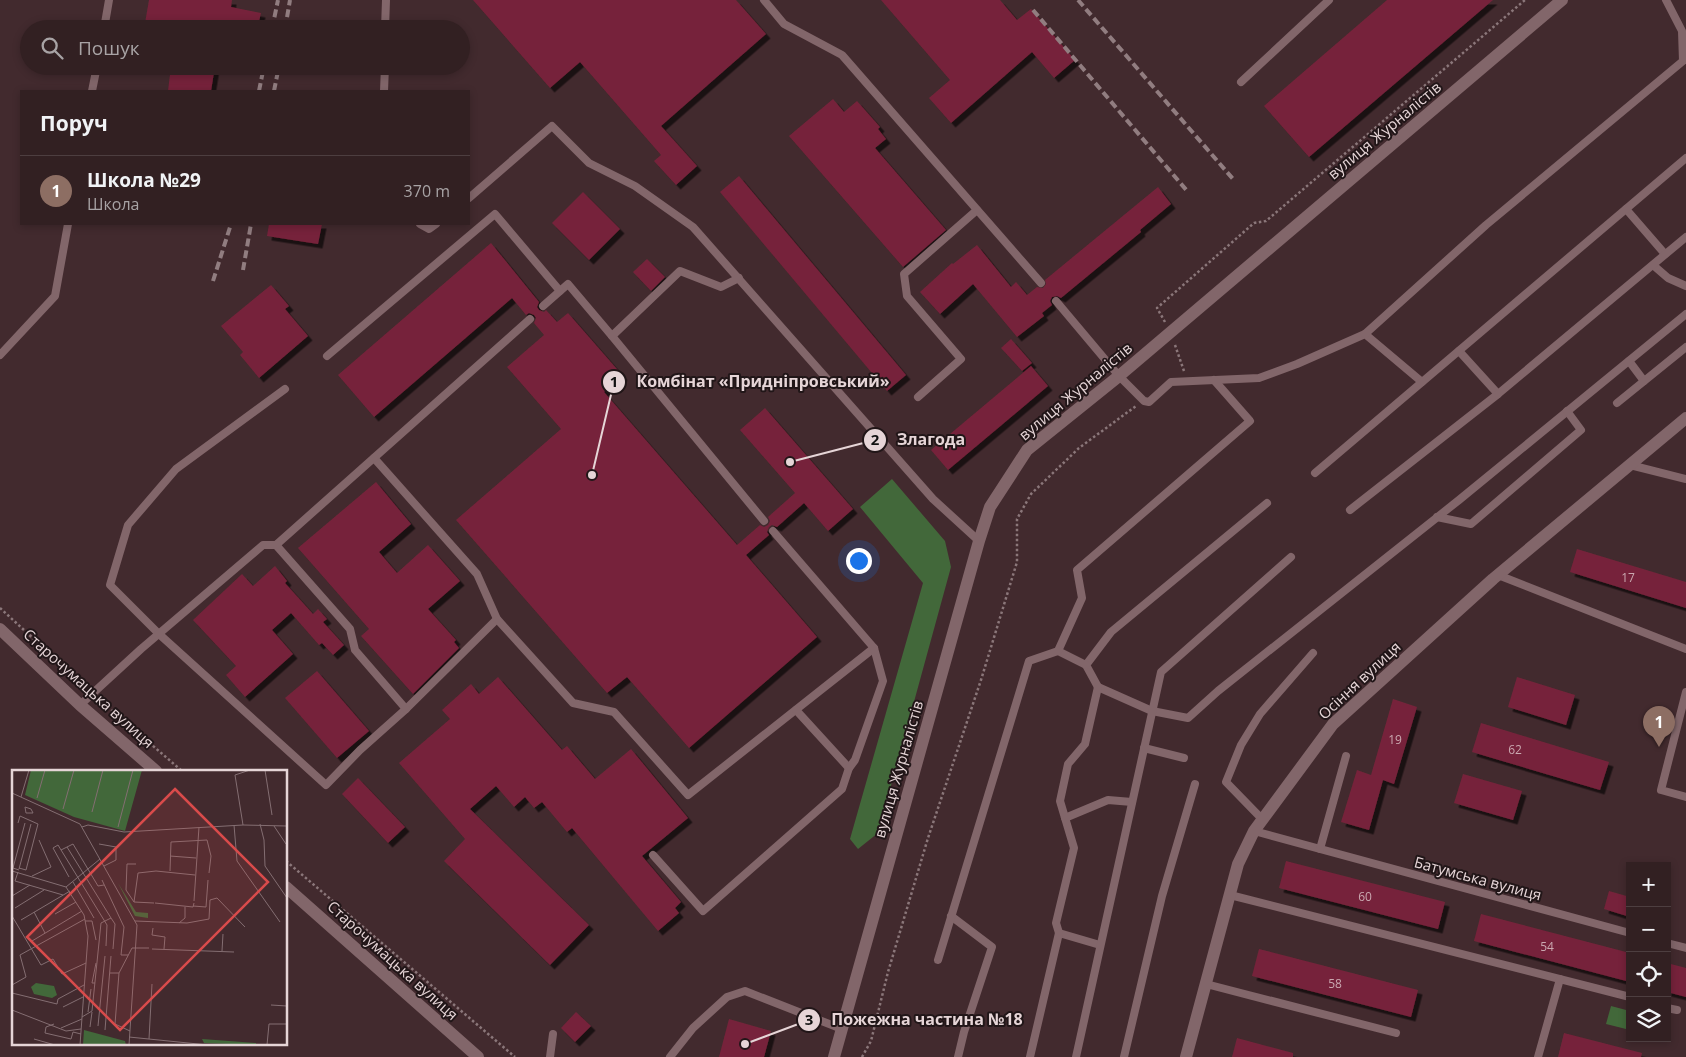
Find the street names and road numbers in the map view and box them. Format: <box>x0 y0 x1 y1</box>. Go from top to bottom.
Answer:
street label: вулиця Журналістів <box>1323 77 1445 183</box>
street label: вулиця Журналістів <box>1014 338 1136 444</box>
street label: Старочумацька вулиця <box>19 624 159 752</box>
street label: Осіння вулиця <box>1313 637 1405 723</box>
street label: вулиця Журналістів <box>869 698 927 840</box>
street label: Батумська вулиця <box>1412 851 1544 905</box>
street label: Старочумацька вулиця <box>323 896 463 1024</box>

